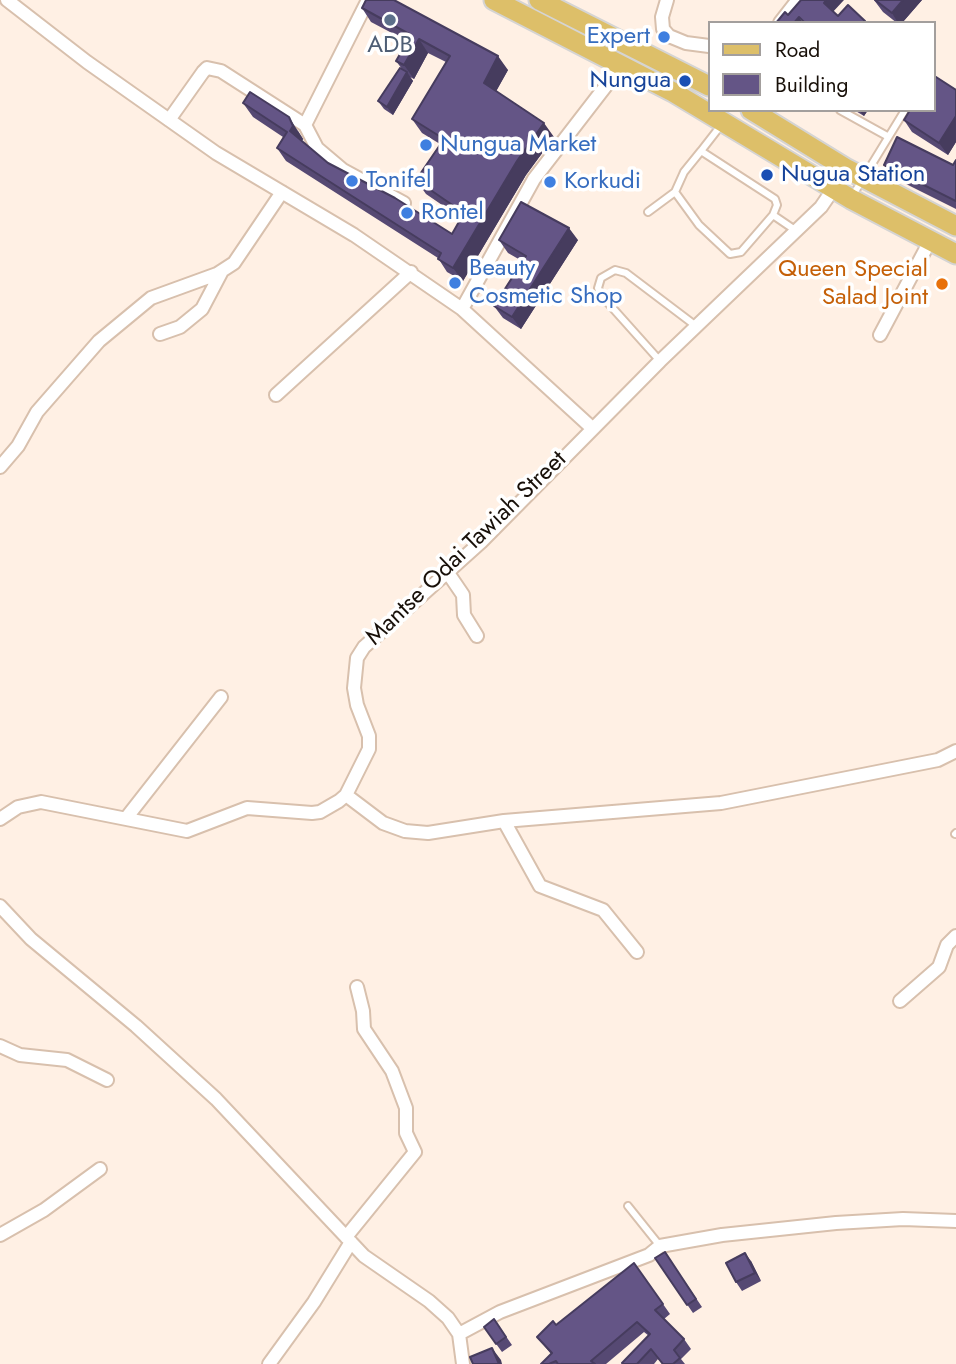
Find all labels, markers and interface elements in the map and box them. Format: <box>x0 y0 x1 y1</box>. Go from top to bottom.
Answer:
marker: ADB <box>382 12 398 28</box>
legend <box>708 21 935 112</box>
place label: Expert <box>587 23 650 51</box>
marker: Expert <box>656 29 672 45</box>
place label: ADB <box>367 32 413 60</box>
text: Road <box>775 35 820 65</box>
place label: Nungua <box>589 67 671 95</box>
text: Building <box>775 70 848 100</box>
marker: Nungua <box>677 73 693 89</box>
place label: Nungua Market <box>440 131 596 159</box>
marker: Nungua Market <box>418 137 434 153</box>
place label: Nugua Station <box>781 161 925 189</box>
place label: Tonifel <box>366 167 431 195</box>
marker: Nugua Station <box>759 167 775 183</box>
place label: Korkudi <box>564 168 641 196</box>
marker: Tonifel <box>344 173 360 189</box>
marker: Korkudi <box>542 174 558 190</box>
place label: Rontel <box>421 199 484 227</box>
marker: Rontel <box>399 205 415 221</box>
place label: Beauty Cosmetic Shop <box>469 255 623 311</box>
place label: Queen Special Salad Joint <box>778 256 928 312</box>
marker: Beauty Cosmetic Shop <box>447 275 463 291</box>
marker: Queen Special Salad Joint <box>934 276 950 292</box>
street label: Mantse Odai Tawiah Street <box>361 446 573 652</box>

